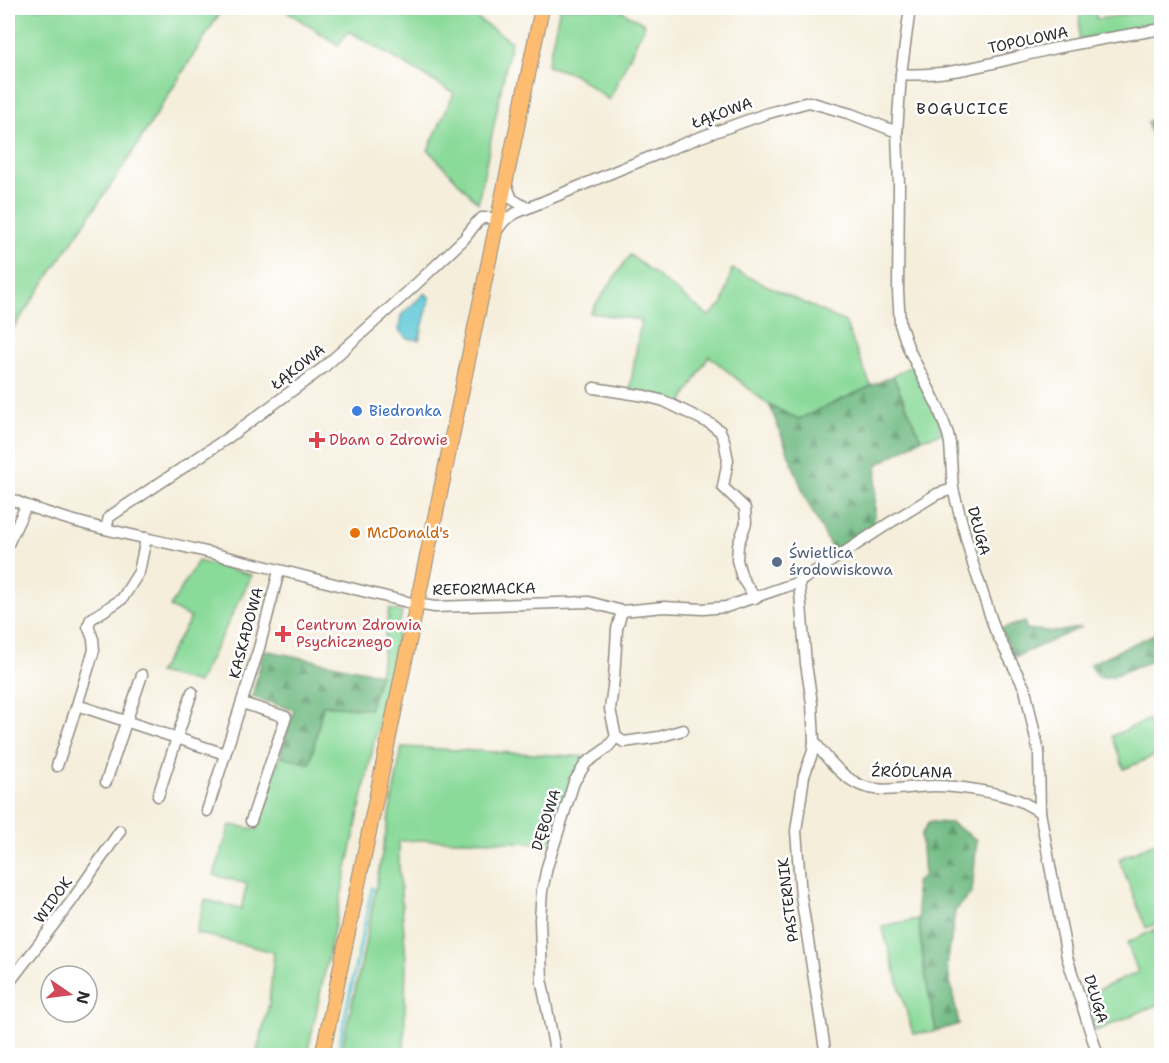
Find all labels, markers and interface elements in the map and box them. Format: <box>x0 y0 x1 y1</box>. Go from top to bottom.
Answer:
street label: TOPOLOWA <box>986 22 1070 58</box>
street label: ŁĄKOWA <box>688 93 755 134</box>
district label: BOGUCICE <box>916 98 1010 119</box>
street label: ŁĄKOWA <box>266 340 329 395</box>
place label: Biedronka <box>369 401 442 421</box>
marker: Biedronka <box>350 404 364 418</box>
place label: Dbam o Zdrowie <box>329 430 448 450</box>
marker: Dbam o Zdrowie <box>310 433 324 447</box>
street label: DŁUGA <box>963 504 995 558</box>
place label: McDonald's <box>367 523 449 543</box>
marker: McDonald's <box>348 526 362 540</box>
place label: Świetlica środowiskowa <box>789 542 893 580</box>
marker: Świetlica środowiskowa <box>770 555 784 569</box>
street label: REFORMACKA <box>432 578 536 600</box>
street label: KASKADOWA <box>224 585 268 681</box>
place label: Centrum Zdrowia Psychicznego <box>296 615 422 652</box>
marker: Centrum Zdrowia Psychicznego <box>274 625 292 643</box>
street label: ŹRÓDLANA <box>871 760 953 783</box>
street label: DĘBOWA <box>527 786 565 853</box>
street label: PASTERNIK <box>773 856 803 943</box>
street label: WIDOK <box>29 872 77 927</box>
north arrow <box>39 964 99 1024</box>
street label: DŁUGA <box>1079 972 1113 1026</box>
text: N <box>71 989 95 1006</box>

